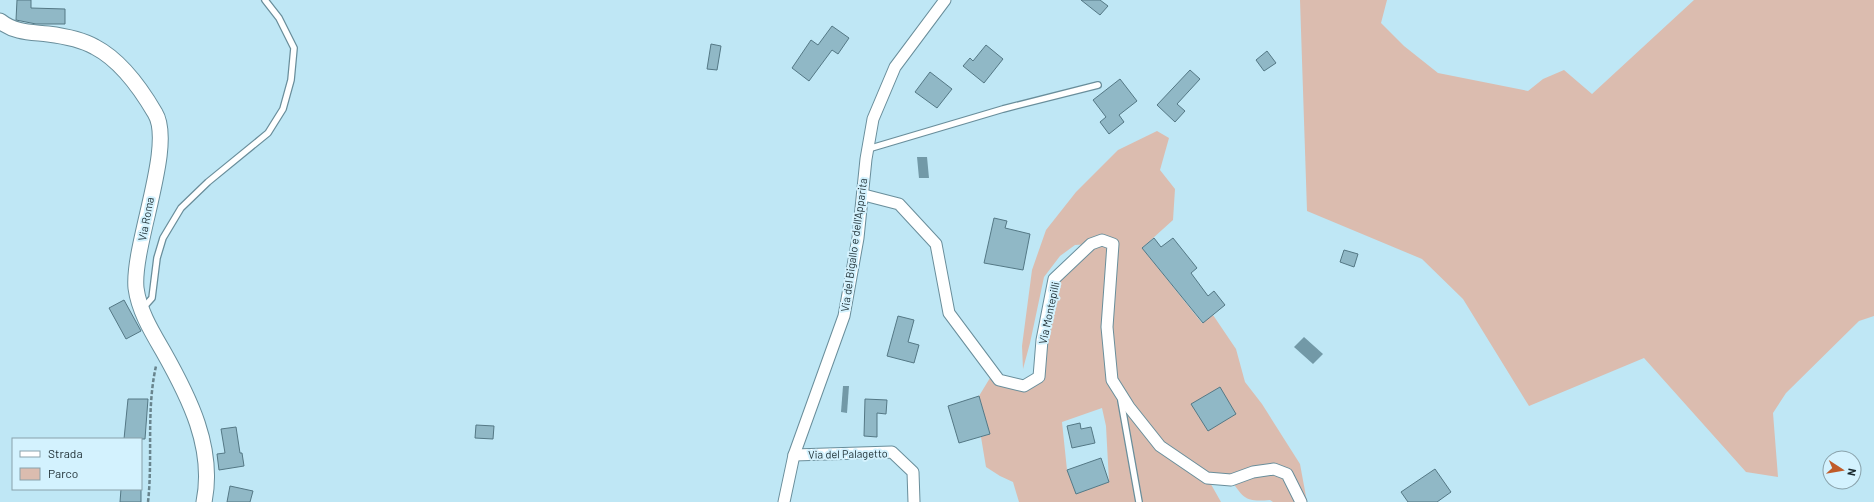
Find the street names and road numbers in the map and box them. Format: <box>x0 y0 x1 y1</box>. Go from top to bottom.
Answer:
street label: Via del Bigallo e dell'Apparita <box>838 177 869 313</box>
street label: Via Roma <box>135 196 156 242</box>
street label: Via Montepilli <box>1036 280 1061 345</box>
street label: Via del Palagetto <box>808 446 888 461</box>

